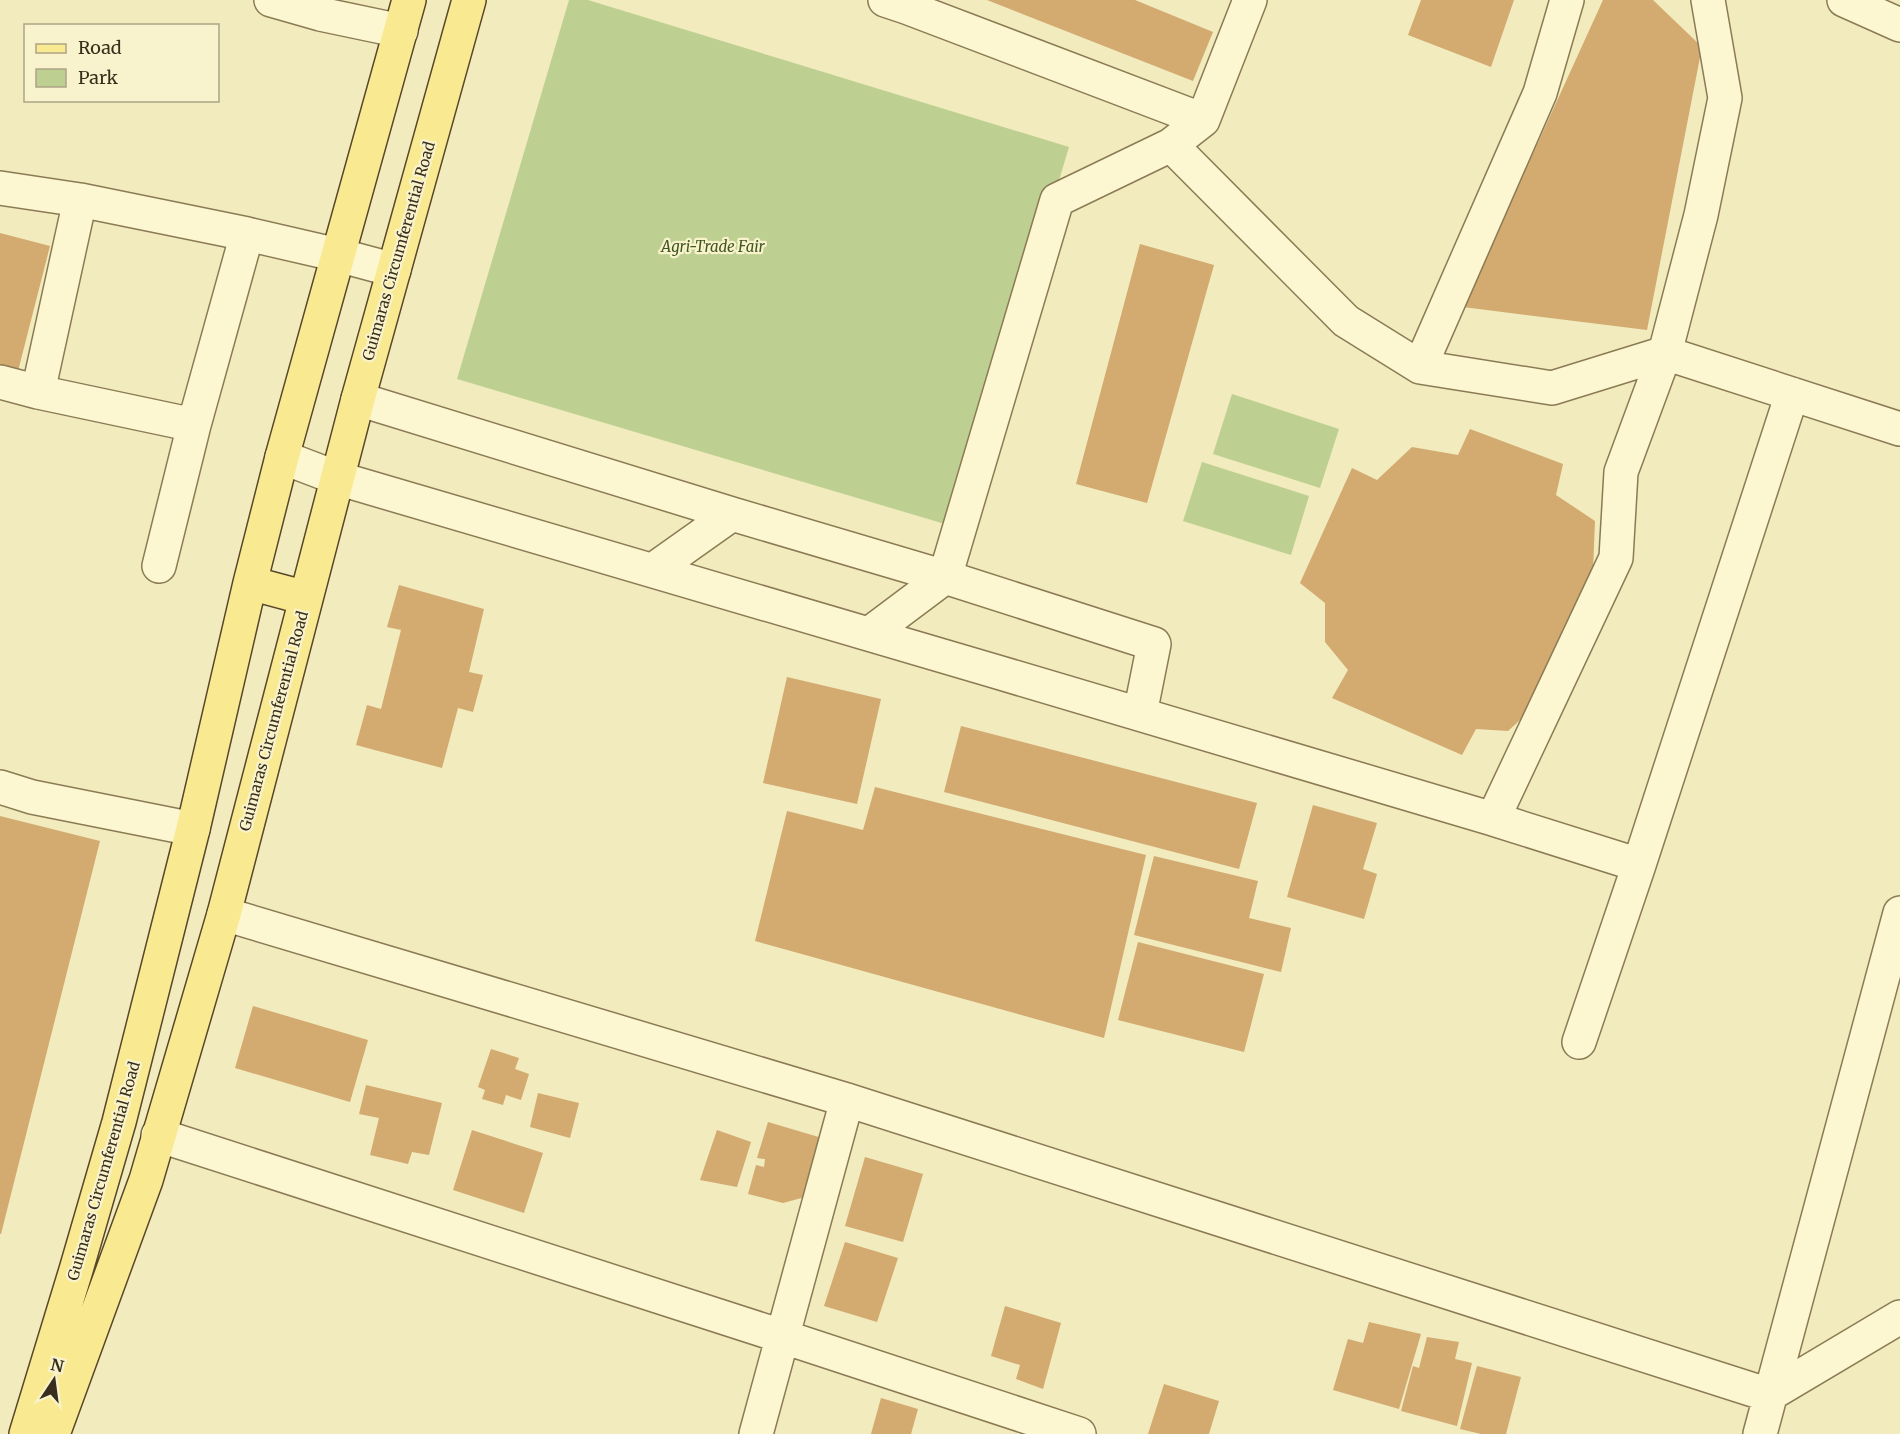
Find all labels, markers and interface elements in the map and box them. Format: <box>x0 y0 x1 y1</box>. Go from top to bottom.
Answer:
legend <box>24 24 219 102</box>
text: Road <box>78 36 122 59</box>
text: Park <box>78 66 119 89</box>
street label: Guimaras Circumferential Road <box>358 139 439 363</box>
park label: Agri-Trade Fair <box>660 237 766 256</box>
street label: Guimaras Circumferential Road <box>235 609 312 833</box>
street label: Guimaras Circumferential Road <box>63 1059 144 1283</box>
north arrow <box>24 1350 84 1410</box>
text: N <box>49 1354 66 1377</box>

